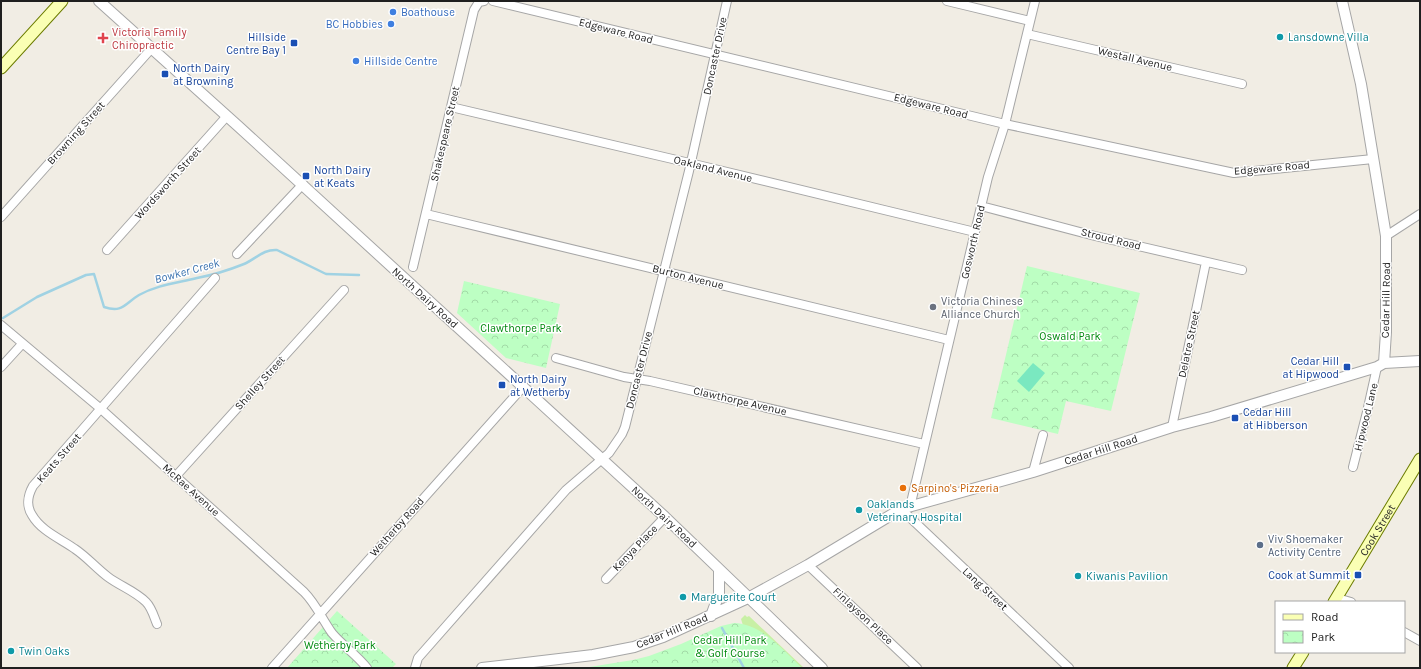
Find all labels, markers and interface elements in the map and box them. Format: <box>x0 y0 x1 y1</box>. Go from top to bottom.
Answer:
place label: Boathouse <box>401 6 455 19</box>
marker: Boathouse <box>388 7 398 17</box>
street label: Edgeware Road <box>577 15 655 47</box>
street label: Doncaster Drive <box>700 15 730 96</box>
place label: BC Hobbies <box>326 18 383 31</box>
marker: BC Hobbies <box>386 19 396 29</box>
place label: Victoria Family Chiropractic <box>112 26 187 52</box>
place label: Hillside Centre Bay 1 <box>226 31 286 57</box>
place label: Lansdowne Villa <box>1288 31 1369 44</box>
marker: Victoria Family Chiropractic <box>97 32 109 44</box>
marker: Lansdowne Villa <box>1275 32 1285 42</box>
marker: Hillside Centre Bay 1 <box>289 38 299 48</box>
street label: Westall Avenue <box>1096 44 1174 74</box>
place label: Hillside Centre <box>364 55 438 68</box>
marker: Hillside Centre <box>351 56 361 66</box>
place label: North Dairy at Browning <box>173 62 234 88</box>
marker: North Dairy at Browning <box>160 69 170 79</box>
street label: Shakespeare Street <box>428 85 462 183</box>
street label: Edgeware Road <box>892 90 970 122</box>
street label: Browning Street <box>44 99 108 167</box>
street label: Wordsworth Street <box>132 144 204 222</box>
street label: Oakland Avenue <box>672 153 754 185</box>
street label: Edgeware Road <box>1234 158 1310 178</box>
place label: North Dairy at Keats <box>314 164 371 190</box>
marker: North Dairy at Keats <box>301 171 311 181</box>
street label: Gosworth Road <box>958 204 988 280</box>
street label: Stroud Road <box>1079 225 1143 253</box>
water label: Bowker Creek <box>153 255 222 286</box>
street label: Burton Avenue <box>651 262 725 292</box>
street label: Cedar Hill Road <box>1379 262 1393 338</box>
street label: North Dairy Road <box>389 265 461 331</box>
place label: Victoria Chinese Alliance Church <box>941 295 1023 321</box>
marker: Victoria Chinese Alliance Church <box>928 302 938 312</box>
street label: Delatre Street <box>1176 309 1202 379</box>
park label: Clawthorpe Park <box>480 322 562 335</box>
street label: Doncaster Drive <box>623 330 655 410</box>
park label: Oswald Park <box>1039 330 1101 343</box>
street label: Shelley Street <box>232 353 288 413</box>
place label: Cedar Hill at Hipwood <box>1283 355 1339 381</box>
marker: Cedar Hill at Hipwood <box>1342 362 1352 372</box>
place label: North Dairy at Wetherby <box>510 373 570 399</box>
marker: North Dairy at Wetherby <box>497 380 507 390</box>
street label: Hipwood Lane <box>1351 381 1381 452</box>
street label: Clawthorpe Avenue <box>692 384 788 418</box>
place label: Cedar Hill at Hibberson <box>1243 406 1308 432</box>
marker: Cedar Hill at Hibberson <box>1230 413 1240 423</box>
street label: Keats Street <box>34 431 84 485</box>
street label: Cedar Hill Road <box>1063 432 1139 468</box>
street label: McRae Avenue <box>160 461 222 519</box>
place label: Sarpino's Pizzeria <box>911 482 999 495</box>
street label: North Dairy Road <box>629 483 699 551</box>
marker: Sarpino's Pizzeria <box>898 483 908 493</box>
street label: Wetherby Road <box>367 495 427 559</box>
place label: Oaklands Veterinary Hospital <box>867 498 962 524</box>
street label: Cook Street <box>1357 502 1398 558</box>
marker: Oaklands Veterinary Hospital <box>854 505 864 515</box>
street label: Kenya Place <box>610 522 661 574</box>
place label: Viv Shoemaker Activity Centre <box>1268 533 1343 559</box>
marker: Viv Shoemaker Activity Centre <box>1255 540 1265 550</box>
street label: Lang Street <box>960 565 1010 613</box>
place label: Cook at Summit <box>1268 569 1350 582</box>
place label: Kiwanis Pavilion <box>1086 570 1168 583</box>
marker: Cook at Summit <box>1353 570 1363 580</box>
marker: Kiwanis Pavilion <box>1073 571 1083 581</box>
street label: Finlayson Place <box>830 585 896 647</box>
place label: Marguerite Court <box>691 591 776 604</box>
marker: Marguerite Court <box>678 592 688 602</box>
legend <box>1275 601 1405 653</box>
text: Road <box>1311 610 1339 624</box>
street label: Cedar Hill Road <box>634 611 710 651</box>
text: Park <box>1311 630 1336 644</box>
park label: Cedar Hill Park & Golf Course <box>693 634 767 660</box>
park label: Wetherby Park <box>304 639 376 652</box>
place label: Twin Oaks <box>19 645 70 658</box>
marker: Twin Oaks <box>6 646 16 656</box>

